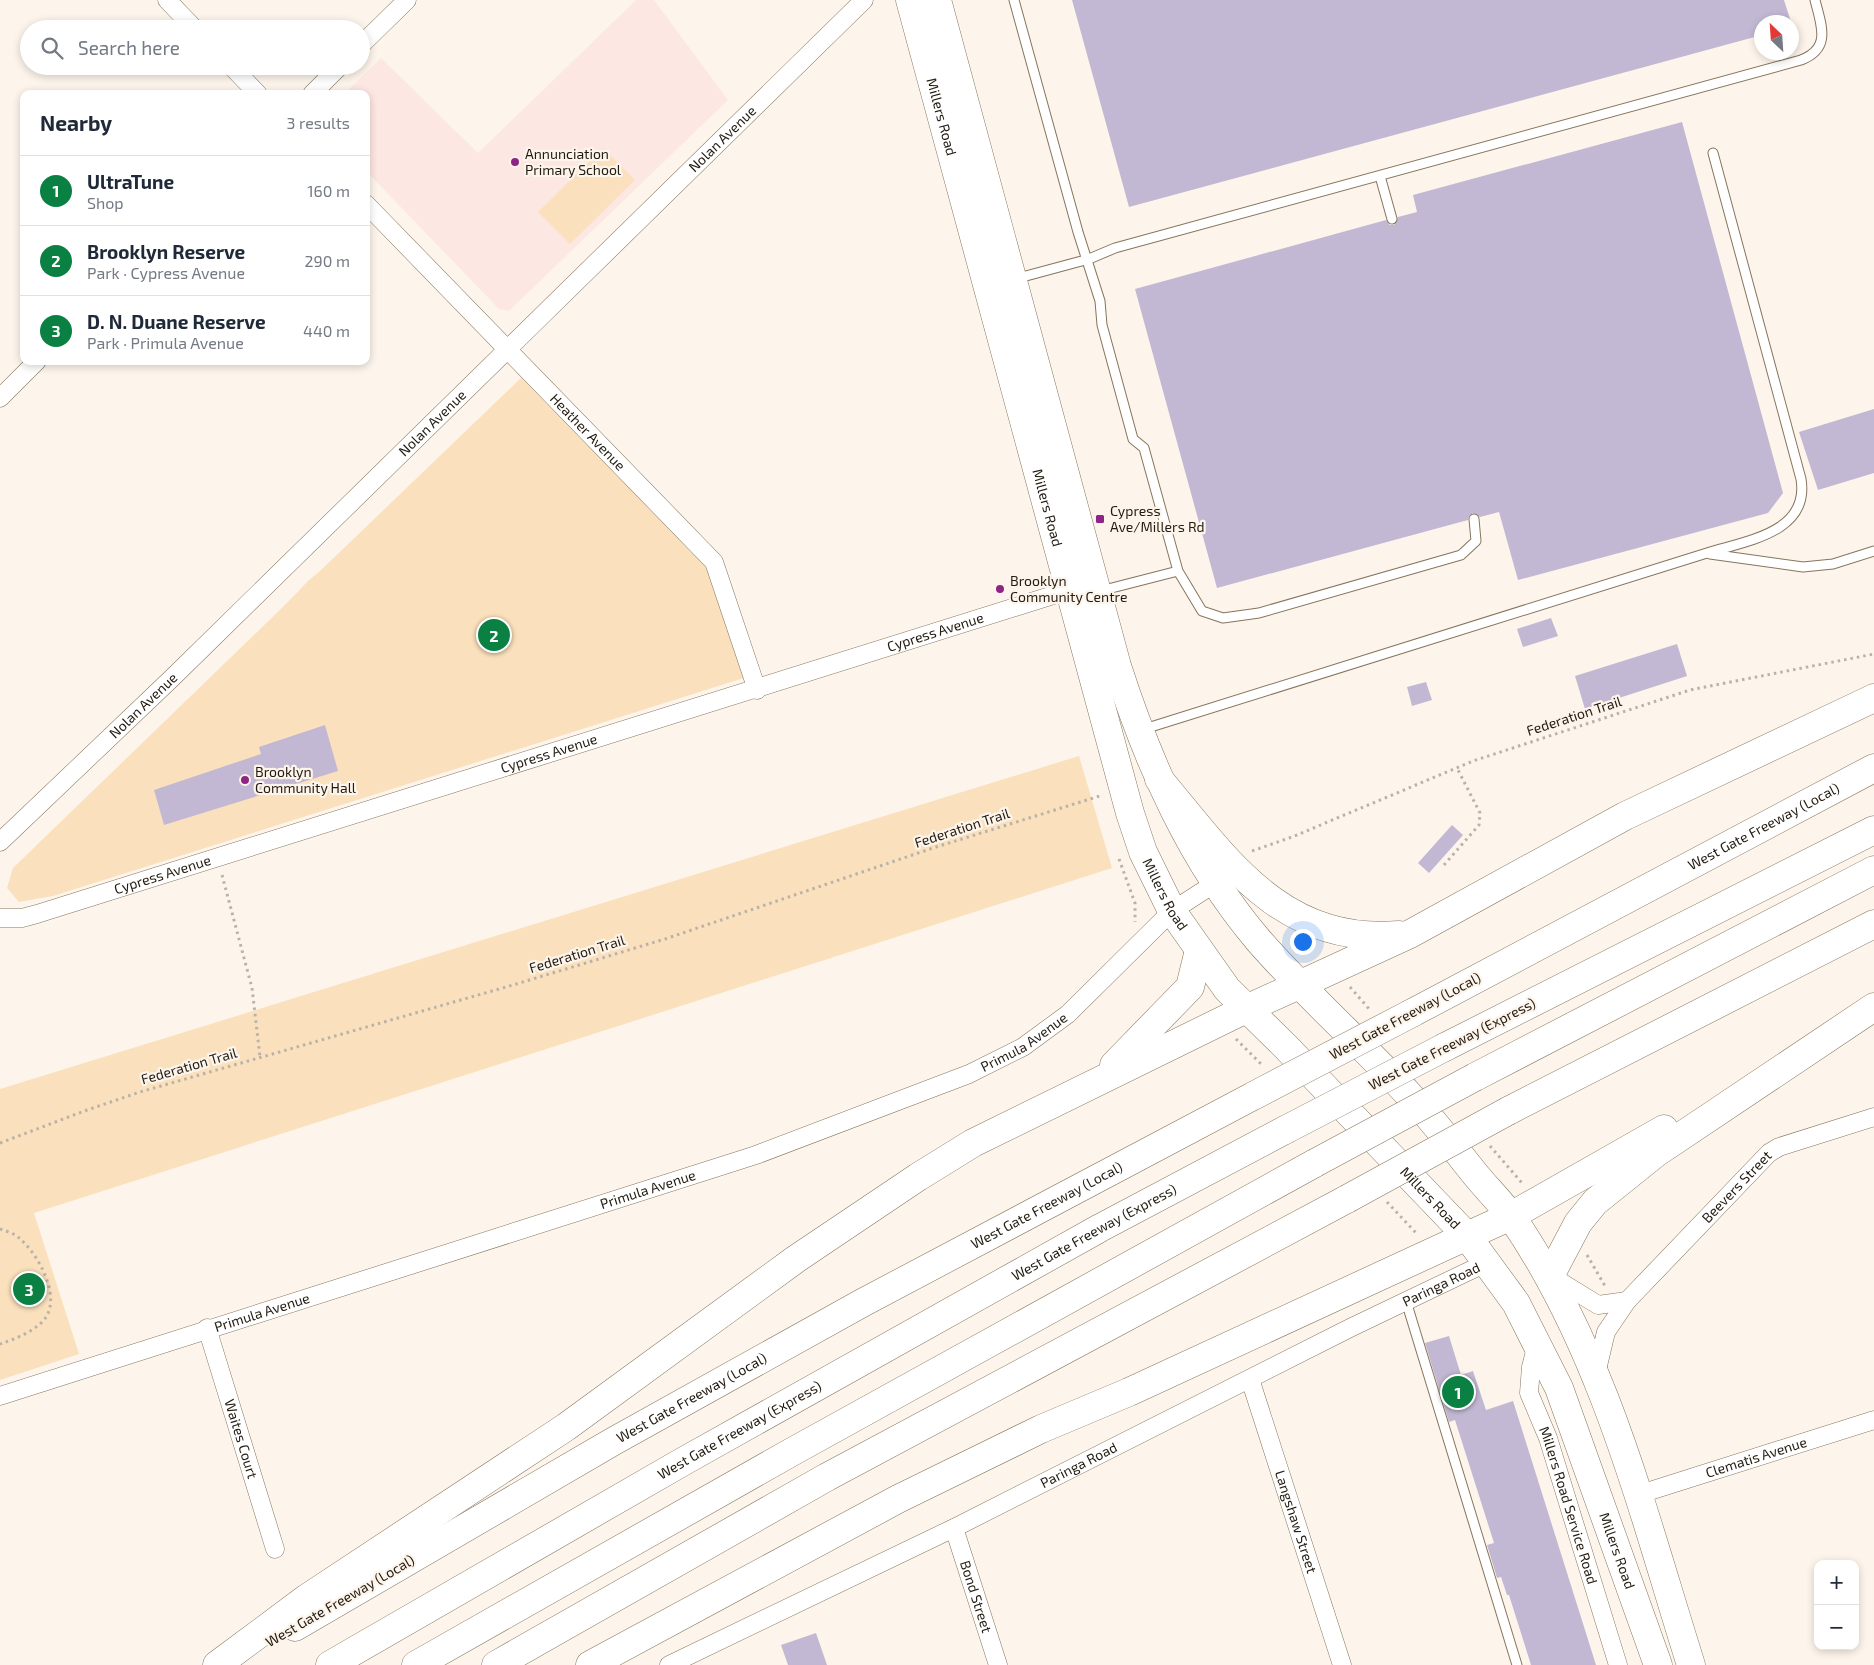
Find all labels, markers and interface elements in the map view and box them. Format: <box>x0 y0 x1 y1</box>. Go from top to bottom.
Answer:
north arrow <box>1754 15 1799 60</box>
search box <box>20 20 370 75</box>
icon: search <box>38 34 66 62</box>
text: Search here <box>78 36 180 59</box>
street label: Millers Road <box>923 76 961 157</box>
street label: Nolan Avenue <box>685 102 759 175</box>
text: Nearby <box>40 110 112 135</box>
text: 3 results <box>287 113 350 132</box>
place label: Annunciation Primary School <box>525 145 622 178</box>
marker: Annunciation Primary School <box>509 156 521 168</box>
text: UltraTune <box>87 170 174 193</box>
text: 1 <box>53 181 59 200</box>
text: 160 m <box>307 181 350 200</box>
text: Shop <box>87 193 124 212</box>
text: Brooklyn Reserve <box>87 240 245 263</box>
text: 2 <box>51 251 61 270</box>
text: 290 m <box>305 251 350 270</box>
text: Park · Cypress Avenue <box>87 263 245 282</box>
text: D. N. Duane Reserve <box>87 310 266 333</box>
text: 3 <box>51 321 61 340</box>
text: 440 m <box>303 321 350 340</box>
text: Park · Primula Avenue <box>87 333 244 352</box>
street label: Nolan Avenue <box>395 386 469 459</box>
street label: Heather Avenue <box>547 390 629 474</box>
street label: Millers Road <box>1029 467 1067 548</box>
place label: Cypress Ave/Millers Rd <box>1110 502 1205 535</box>
marker: Cypress Ave/Millers Rd <box>1094 513 1106 525</box>
place label: Brooklyn Community Centre <box>1010 572 1128 605</box>
marker: Brooklyn Community Centre <box>994 583 1006 595</box>
street label: Cypress Avenue <box>885 608 986 655</box>
pin: 2 <box>478 616 510 654</box>
street label: Nolan Avenue <box>105 669 181 741</box>
street label: Federation Trail <box>1524 692 1624 739</box>
street label: Cypress Avenue <box>498 730 599 776</box>
place label: Brooklyn Community Hall <box>255 763 357 796</box>
marker: Brooklyn Community Hall <box>239 774 251 786</box>
street label: West Gate Freeway (Local) <box>1685 779 1842 873</box>
street label: Federation Trail <box>912 804 1012 851</box>
street label: Cypress Avenue <box>112 851 213 897</box>
street label: Millers Road <box>1139 855 1192 933</box>
your location <box>1290 929 1316 955</box>
street label: Federation Trail <box>527 931 628 976</box>
street label: West Gate Freeway (Local) <box>1326 968 1483 1063</box>
street label: West Gate Freeway (Express) <box>1365 994 1538 1093</box>
street label: Primula Avenue <box>978 1008 1070 1075</box>
street label: Federation Trail <box>139 1043 240 1087</box>
street label: Beevers Street <box>1698 1147 1775 1226</box>
street label: West Gate Freeway (Local) <box>968 1158 1125 1252</box>
street label: Millers Road <box>1397 1163 1464 1232</box>
street label: Primula Avenue <box>598 1166 698 1212</box>
street label: West Gate Freeway (Express) <box>1008 1180 1179 1284</box>
street label: Paringa Road <box>1399 1258 1483 1310</box>
pin: 3 <box>13 1270 45 1308</box>
street label: Primula Avenue <box>212 1289 312 1335</box>
street label: West Gate Freeway (Local) <box>613 1349 769 1446</box>
pin: 1 <box>1442 1373 1474 1411</box>
street label: West Gate Freeway (Express) <box>654 1377 824 1483</box>
street label: Waites Court <box>221 1397 262 1481</box>
street label: Millers Road Service Road <box>1536 1424 1602 1586</box>
street label: Clematis Avenue <box>1703 1433 1809 1481</box>
street label: Paringa Road <box>1037 1438 1120 1491</box>
street label: Langshaw Street <box>1272 1468 1321 1575</box>
street label: Millers Road <box>1596 1510 1639 1591</box>
street label: West Gate Freeway (Local) <box>262 1551 417 1650</box>
street label: Bond Street <box>957 1558 996 1635</box>
map controls <box>1814 1560 1859 1650</box>
button: + <box>1814 1560 1859 1605</box>
button: − <box>1814 1605 1859 1650</box>

